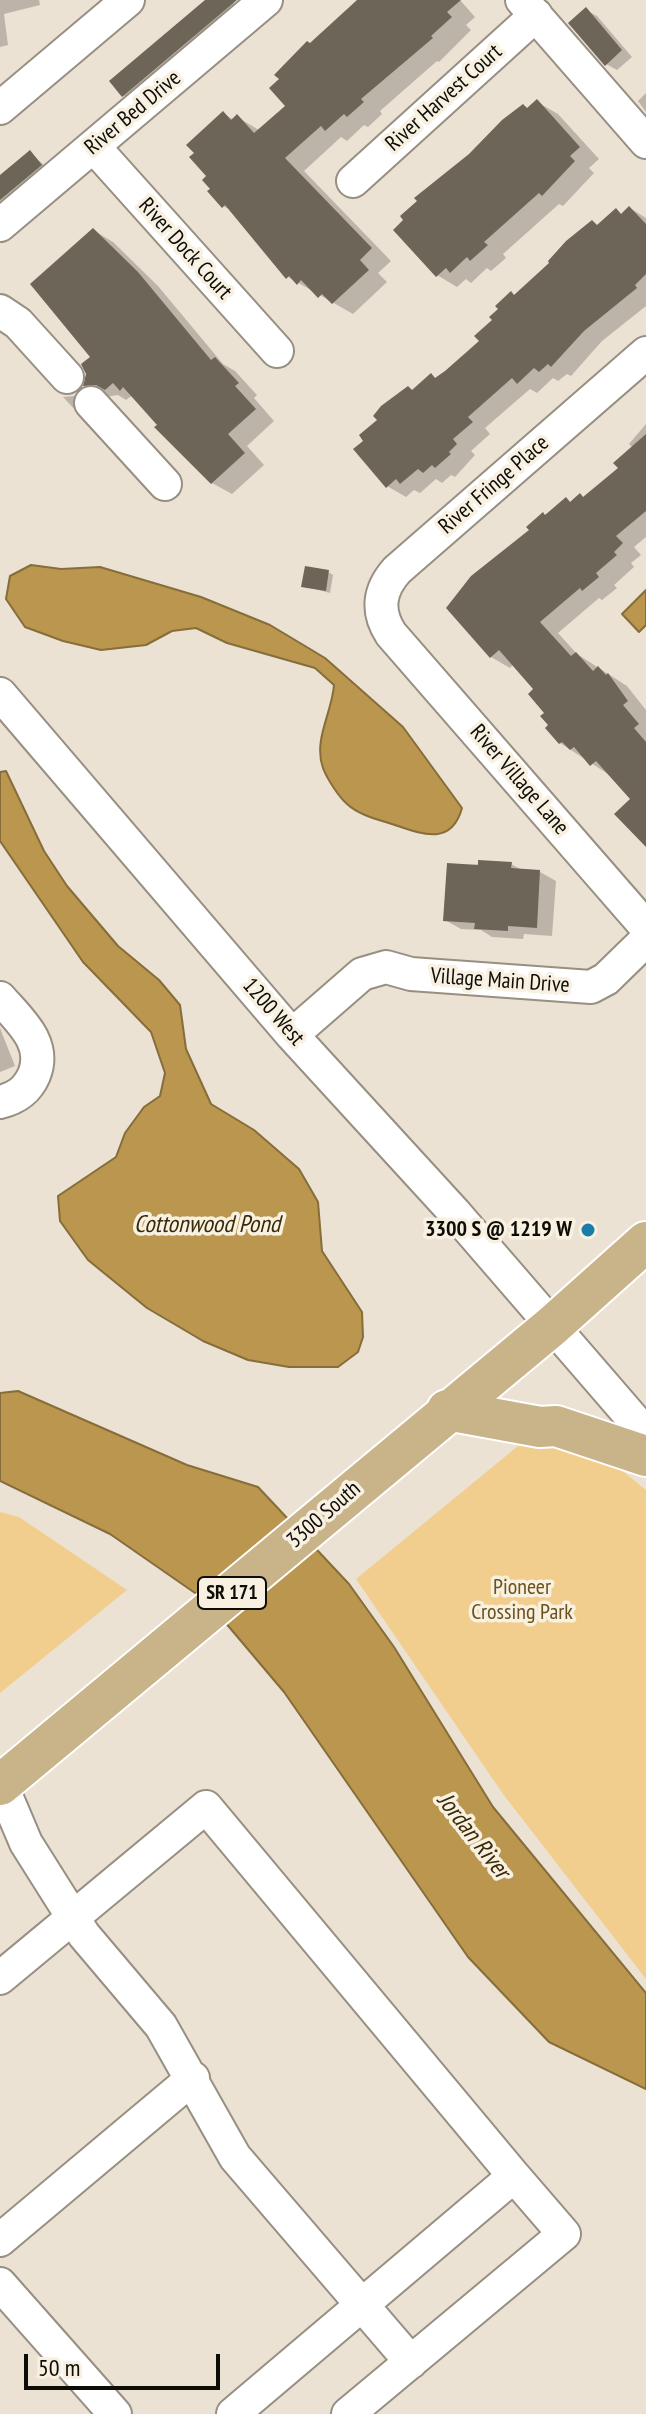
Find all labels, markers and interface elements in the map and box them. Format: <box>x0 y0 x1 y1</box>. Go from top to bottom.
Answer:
street label: River Harvest Court <box>380 39 508 157</box>
street label: River Bed Drive <box>80 65 186 161</box>
street label: River Dock Court <box>133 193 237 305</box>
street label: River Fringe Place <box>434 430 554 540</box>
street label: River Village Lane <box>464 720 574 840</box>
street label: Village Main Drive <box>430 963 570 999</box>
street label: 1200 West <box>237 973 309 1051</box>
water label: Cottonwood Pond <box>134 1211 280 1239</box>
place label: 3300 S @ 1219 W <box>425 1217 572 1243</box>
marker: 3300 S @ 1219 W <box>579 1221 597 1239</box>
street label: 3300 South <box>282 1476 366 1554</box>
park label: Pioneer Crossing Park <box>471 1575 573 1626</box>
road number: SR 171 <box>198 1577 266 1609</box>
water label: Jordan River <box>431 1787 515 1885</box>
scale bar <box>28 2338 224 2388</box>
text: 50 m <box>38 2352 80 2383</box>

